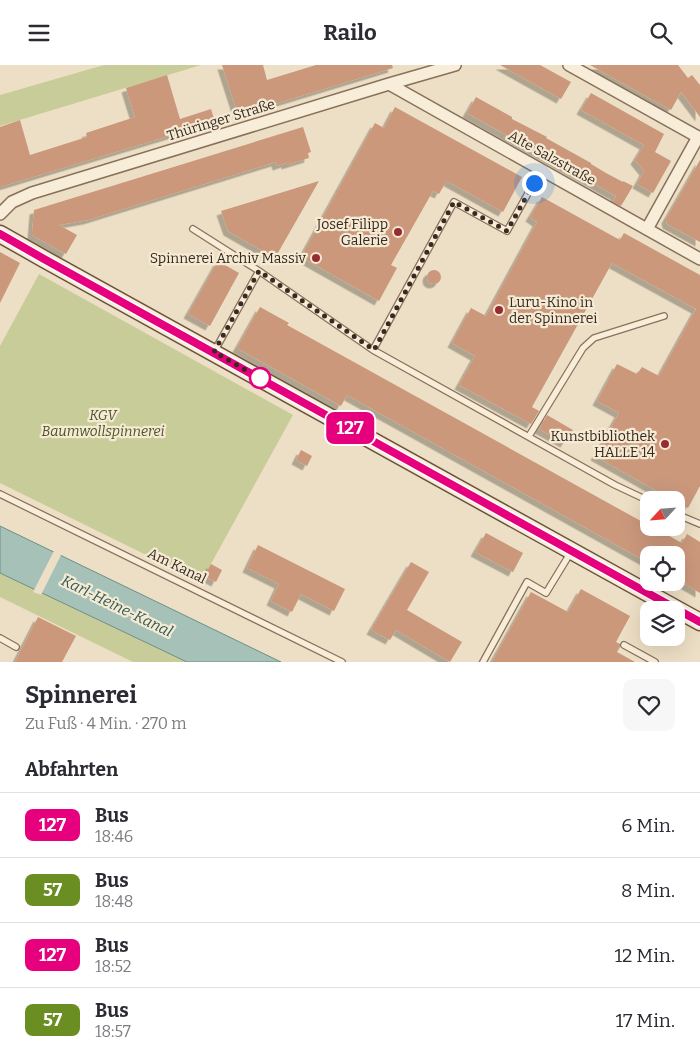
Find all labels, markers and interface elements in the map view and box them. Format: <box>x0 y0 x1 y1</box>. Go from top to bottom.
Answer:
icon: menu <box>25 19 53 47</box>
text: Railo <box>323 19 377 46</box>
icon: search <box>647 19 675 47</box>
street label: Thüringer Straße <box>165 95 277 145</box>
street label: Alte Salzstraße <box>505 127 599 189</box>
your location <box>522 171 547 196</box>
place label: Josef Filipp Galerie <box>316 216 388 249</box>
marker: Josef Filipp Galerie <box>392 226 404 238</box>
place label: Spinnerei Archiv Massiv <box>150 250 307 267</box>
marker: Spinnerei Archiv Massiv <box>310 252 322 264</box>
place label: Luru-Kino in der Spinnerei <box>509 294 598 327</box>
marker: Luru-Kino in der Spinnerei <box>493 304 505 316</box>
unlabelled marker <box>249 367 271 389</box>
park label: KGV Baumwollspinnerei <box>41 407 165 440</box>
line badge: 127 <box>321 412 379 444</box>
text: 127 <box>336 417 364 439</box>
place label: Kunstbibliothek HALLE 14 <box>550 428 655 461</box>
marker: Kunstbibliothek HALLE 14 <box>659 438 671 450</box>
north arrow <box>640 491 685 536</box>
map controls <box>640 491 685 646</box>
street label: Am Kanal <box>145 544 209 588</box>
button: locate <box>640 546 685 591</box>
water label: Karl-Heine-Kanal <box>59 571 175 641</box>
button: layers <box>640 601 685 646</box>
button: heart <box>623 679 675 731</box>
text: Spinnerei <box>25 681 137 709</box>
text: Zu Fuß · 4 Min. · 270 m <box>25 714 187 733</box>
text: Abfahrten <box>25 758 118 781</box>
text: Bus <box>95 804 129 827</box>
text: 127 <box>39 814 66 836</box>
text: 6 Min. <box>621 814 675 837</box>
text: 18:46 <box>95 827 133 846</box>
text: Bus <box>95 869 129 892</box>
text: 57 <box>43 879 62 901</box>
text: 8 Min. <box>621 879 675 902</box>
text: 18:48 <box>95 892 133 911</box>
text: Bus <box>95 934 129 957</box>
text: 127 <box>39 944 66 966</box>
text: 12 Min. <box>614 944 675 967</box>
text: 18:52 <box>95 957 131 976</box>
text: Bus <box>95 999 129 1022</box>
text: 57 <box>43 1009 62 1031</box>
text: 17 Min. <box>615 1009 675 1032</box>
text: 18:57 <box>95 1022 131 1041</box>

